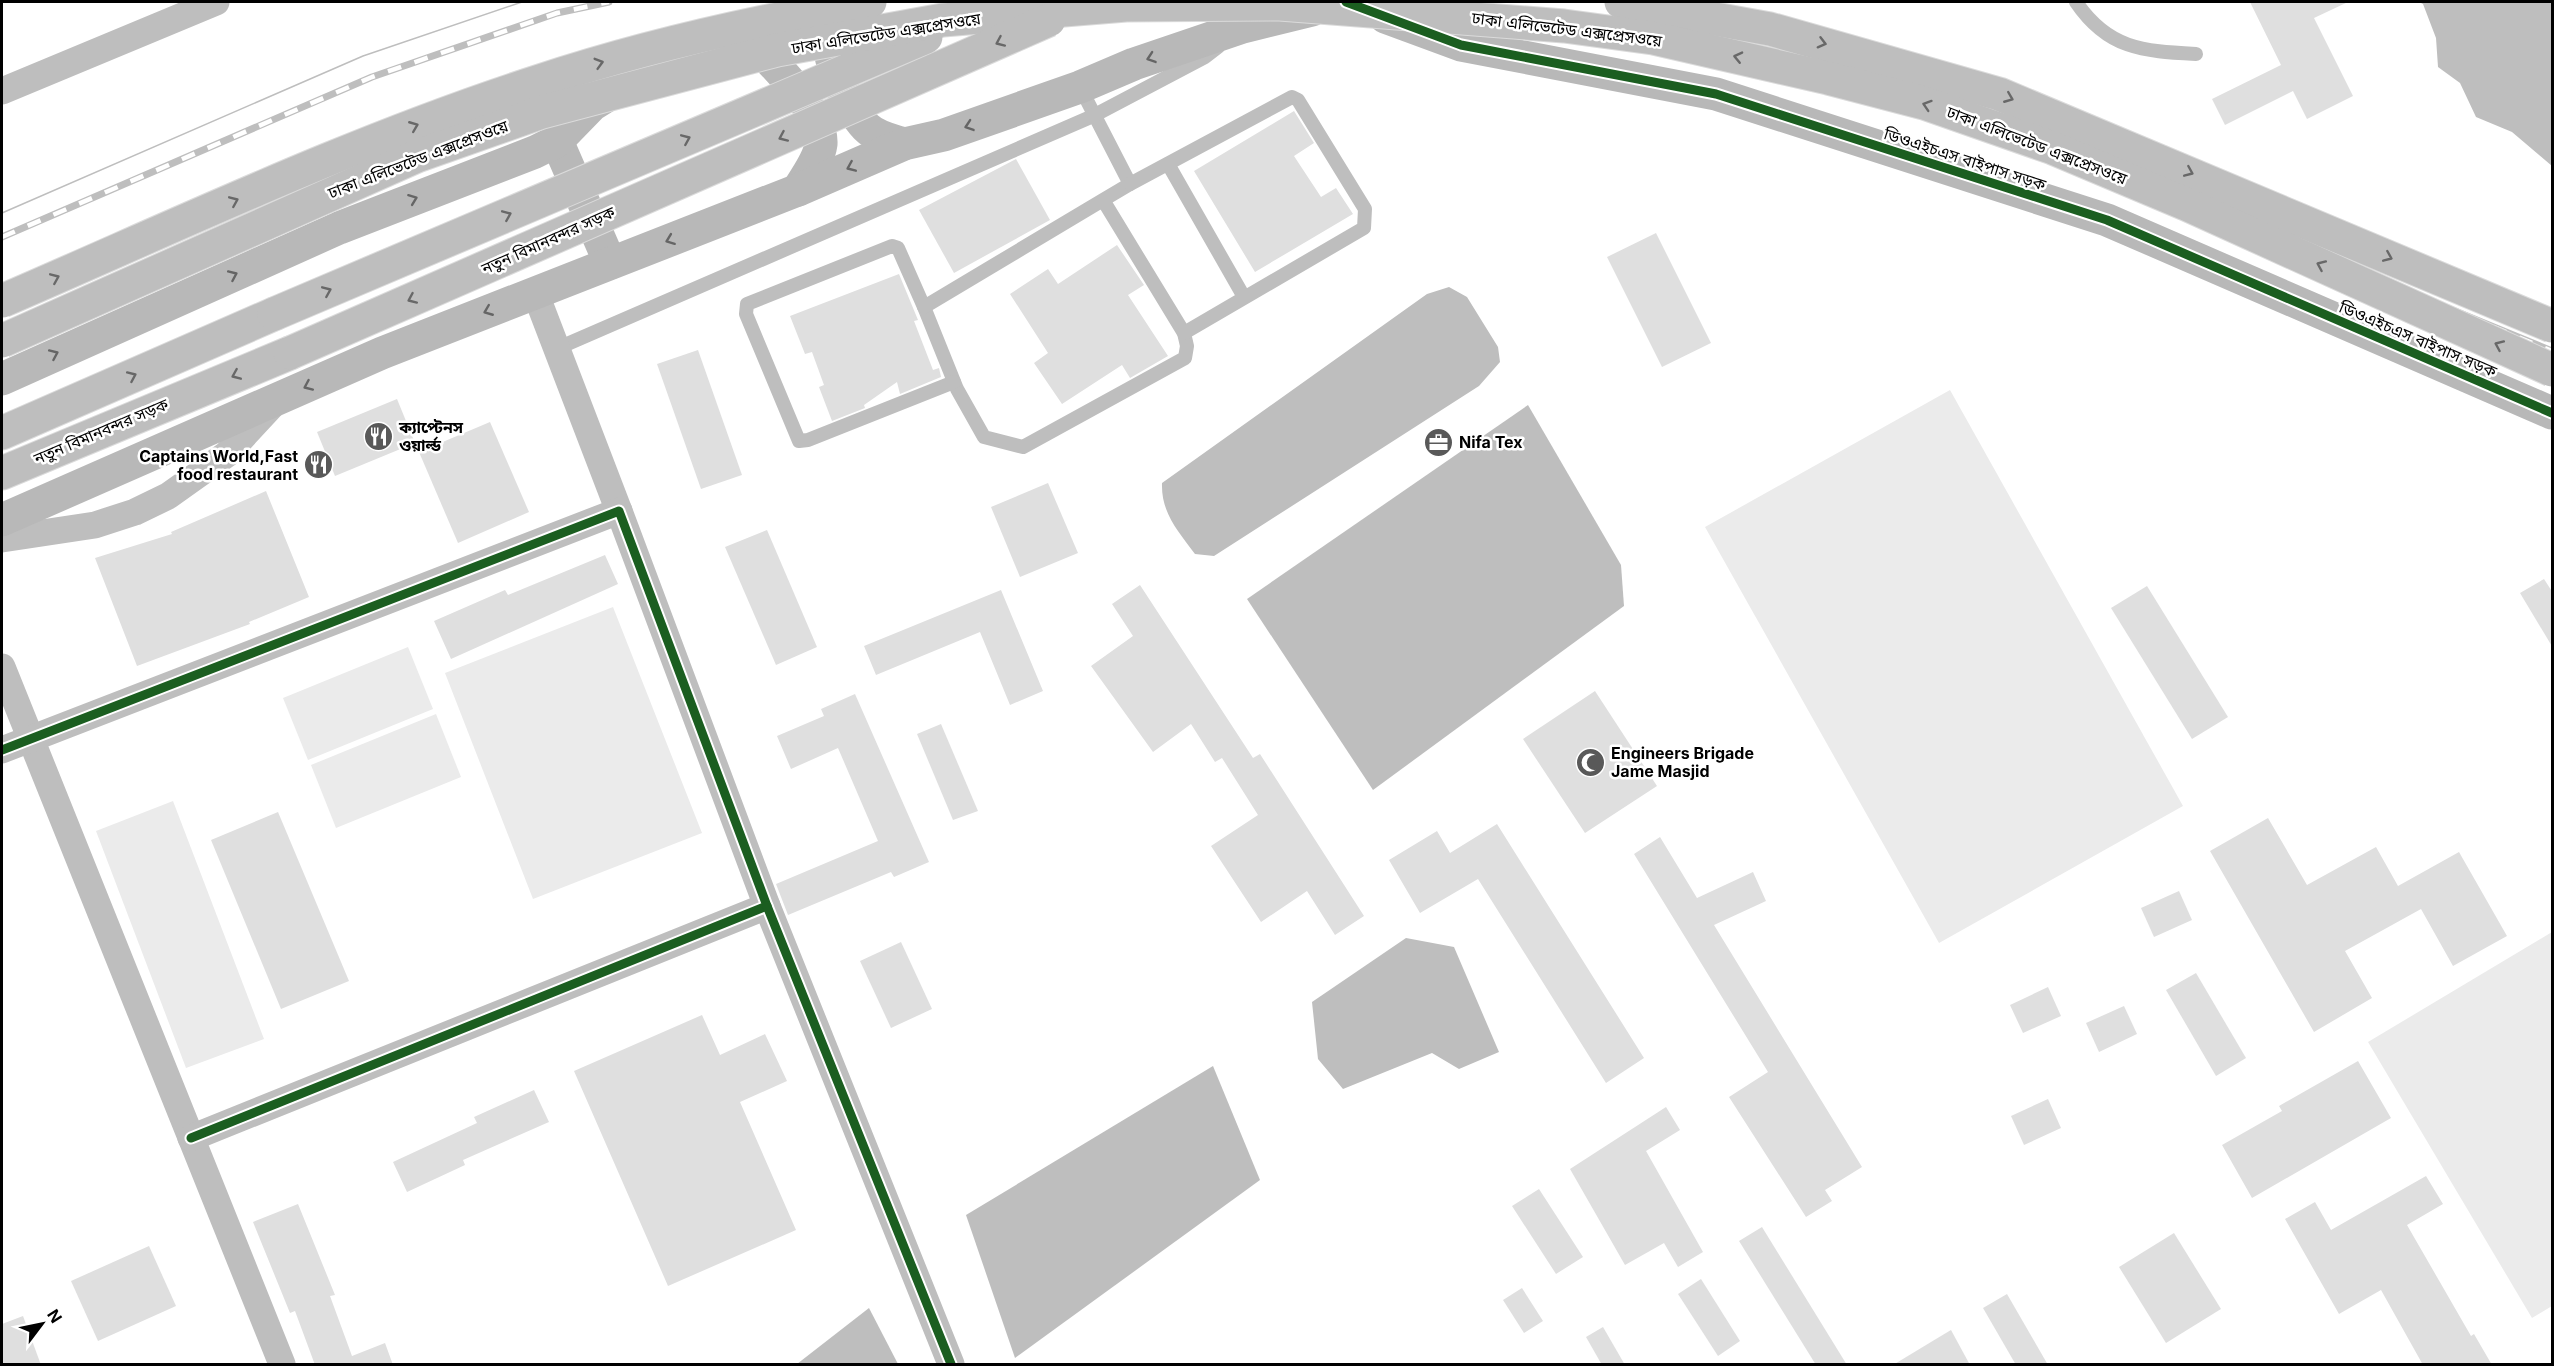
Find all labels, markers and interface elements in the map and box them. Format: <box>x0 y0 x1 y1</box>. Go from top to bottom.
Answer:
street label: ঢাকা এলিভেটেড এক্সপ্রেসওয়ে <box>1470 7 1664 51</box>
street label: ঢাকা এলিভেটেড এক্সপ্রেসওয়ে <box>789 8 983 58</box>
one-way arrow <box>995 35 1006 47</box>
one-way arrow <box>1817 36 1827 49</box>
one-way arrow <box>1146 51 1157 63</box>
one-way arrow <box>1733 52 1743 65</box>
one-way arrow <box>594 58 604 71</box>
one-way arrow <box>2003 91 2014 103</box>
one-way arrow <box>1922 99 1933 112</box>
street label: ঢাকা এলিভেটেড এক্সপ্রেসওয়ে <box>1943 101 2131 189</box>
street label: ঢাকা এলিভেটেড এক্সপ্রেসওয়ে <box>324 115 512 203</box>
one-way arrow <box>964 119 975 132</box>
one-way arrow <box>408 121 419 133</box>
street label: ডিওএইচএস বাইপাস সড়ক <box>1880 123 2050 195</box>
one-way arrow <box>778 130 789 142</box>
one-way arrow <box>680 134 691 146</box>
one-way arrow <box>846 160 857 172</box>
one-way arrow <box>2183 165 2194 177</box>
one-way arrow <box>407 194 417 207</box>
one-way arrow <box>228 196 239 208</box>
street label: নতুন বিমানবন্দর সড়ক <box>477 201 619 279</box>
one-way arrow <box>501 210 512 222</box>
one-way arrow <box>665 233 676 245</box>
one-way arrow <box>2382 250 2393 262</box>
one-way arrow <box>2317 261 2328 273</box>
one-way arrow <box>226 270 237 282</box>
one-way arrow <box>49 273 60 285</box>
one-way arrow <box>321 286 332 298</box>
one-way arrow <box>407 292 418 304</box>
street label: ডিওএইচএস বাইপাস সড়ক <box>2335 296 2501 382</box>
one-way arrow <box>483 304 494 316</box>
one-way arrow <box>2495 341 2506 353</box>
one-way arrow <box>48 349 59 361</box>
one-way arrow <box>231 368 242 380</box>
one-way arrow <box>126 372 137 384</box>
one-way arrow <box>304 379 315 391</box>
street label: নতুন বিমানবন্দর সড়ক <box>30 393 172 469</box>
place label: ক্যাপ্টেনস ওয়ার্ল্ড <box>398 417 464 455</box>
restaurant icon: ক্যাপ্টেনস ওয়ার্ল্ড <box>362 420 394 452</box>
office icon: Nifa Tex <box>1422 426 1454 458</box>
place label: Nifa Tex <box>1459 432 1523 452</box>
place label: Captains World,Fast food restaurant <box>139 446 298 484</box>
restaurant icon: Captains World,Fast food restaurant <box>303 449 335 481</box>
place label: Engineers Brigade Jame Masjid <box>1611 743 1754 781</box>
mosque icon: Engineers Brigade Jame Masjid <box>1574 746 1606 778</box>
north arrow <box>12 1294 72 1354</box>
text: N <box>43 1306 66 1327</box>

